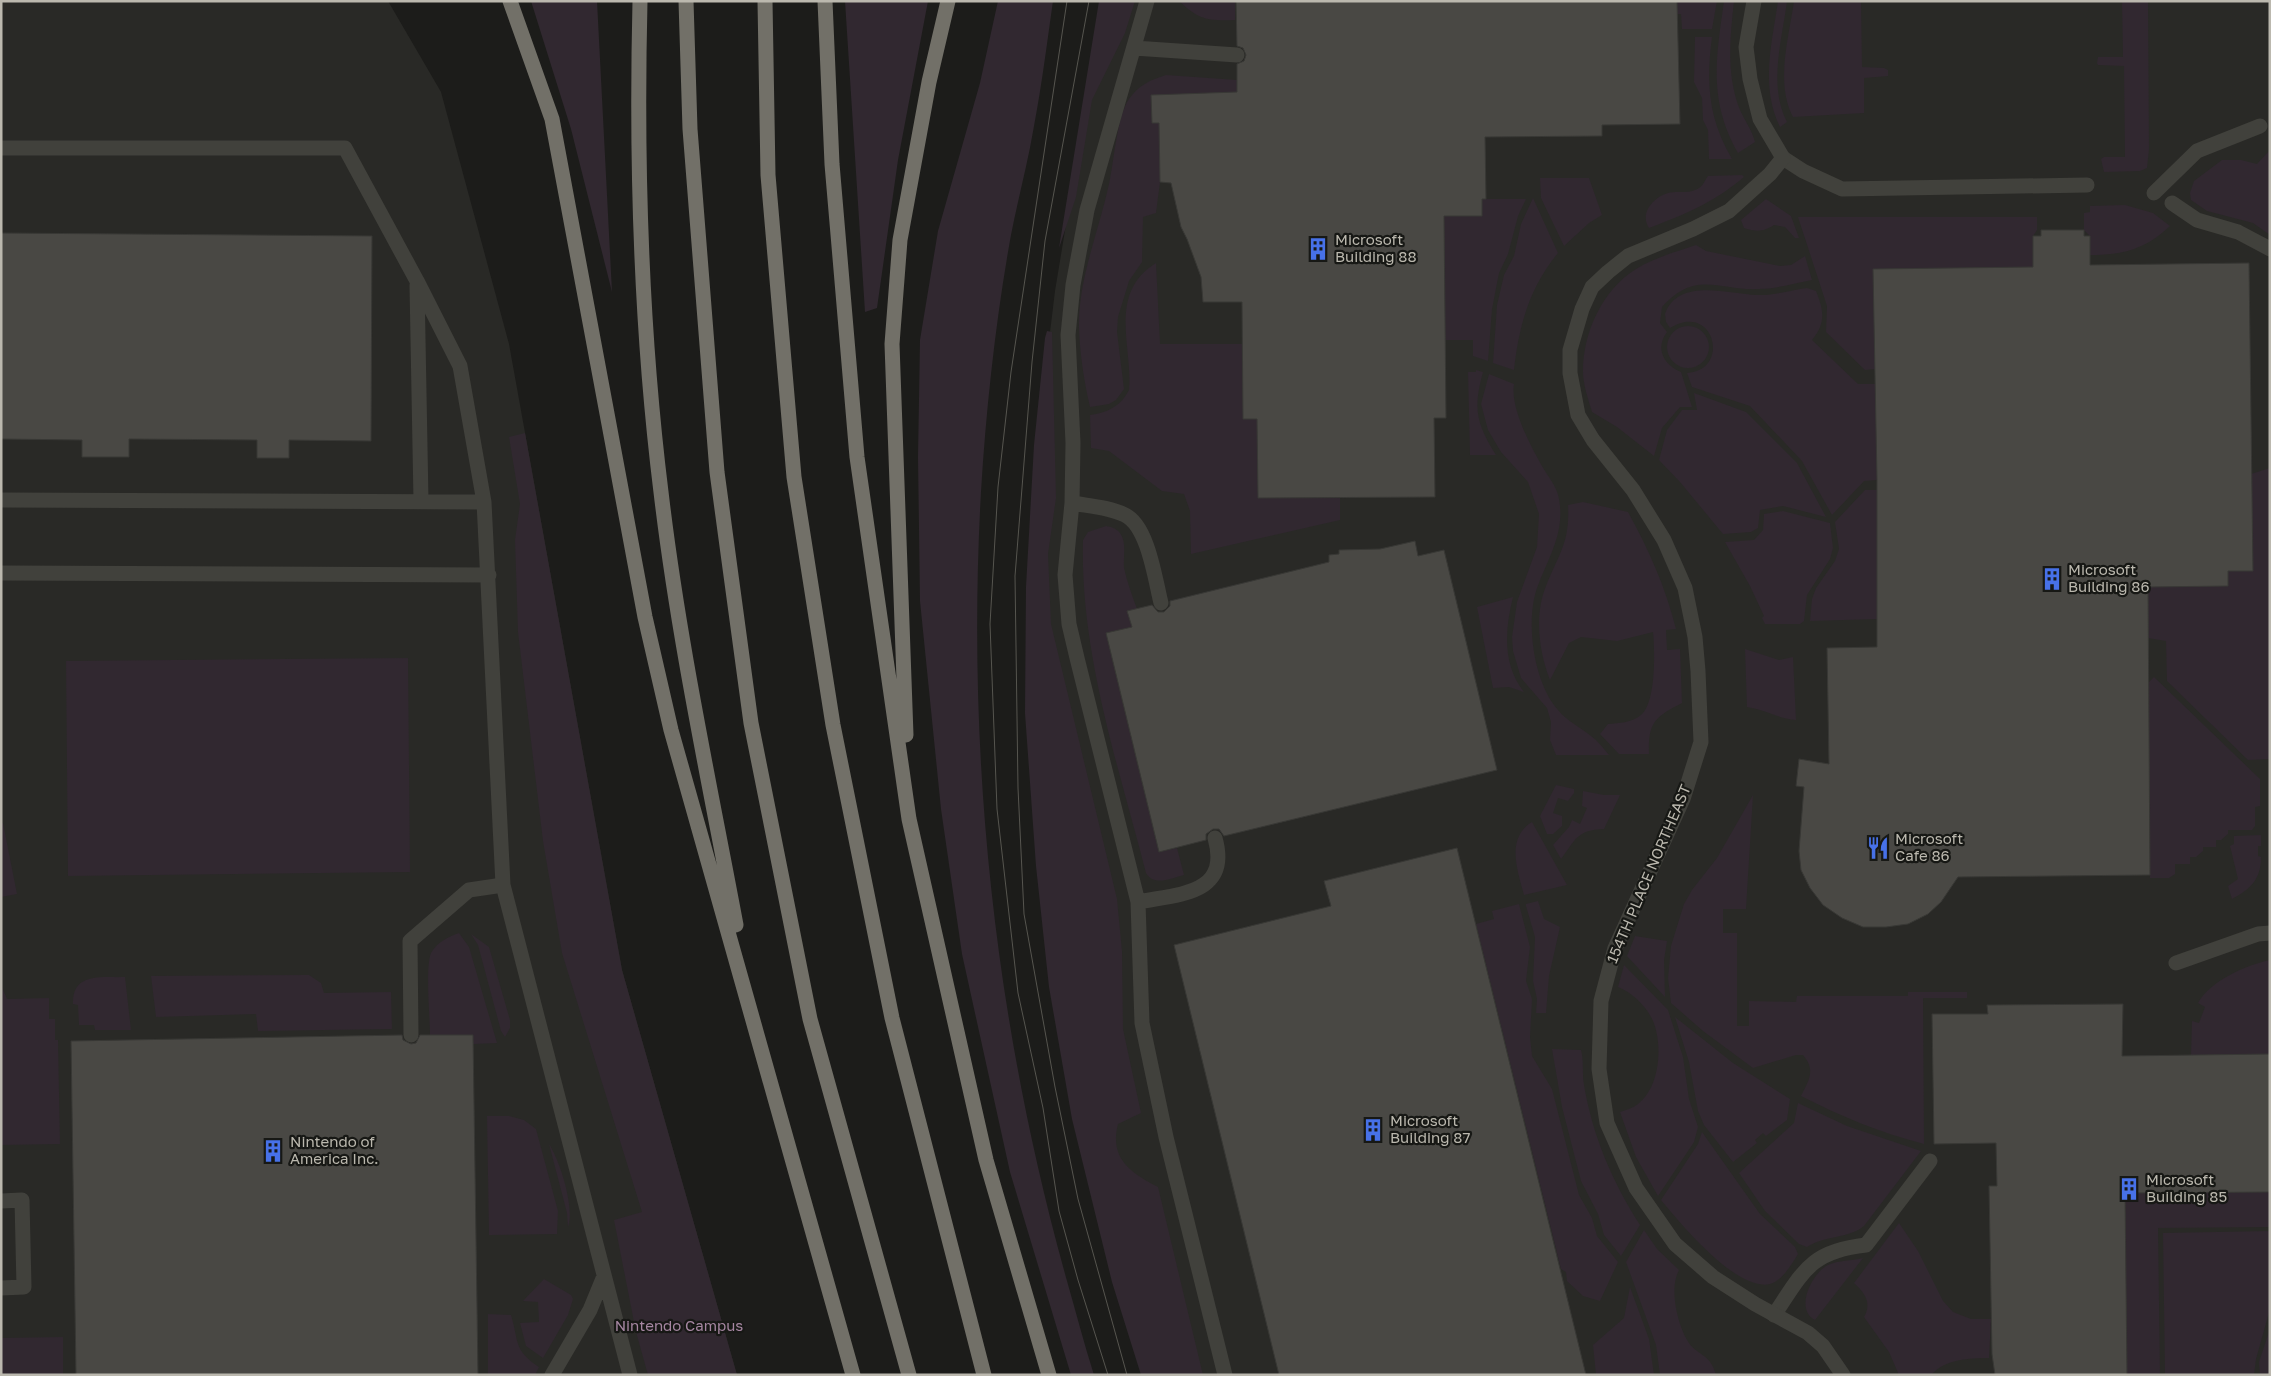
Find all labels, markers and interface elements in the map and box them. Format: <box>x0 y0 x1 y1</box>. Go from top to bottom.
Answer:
place label: Microsoft Building 88 <box>1335 230 1417 265</box>
building icon: Microsoft Building 88 <box>1305 236 1331 262</box>
place label: Microsoft Building 86 <box>2068 560 2149 595</box>
building icon: Microsoft Building 86 <box>2039 566 2065 592</box>
street label: 154TH PLACE NORTHEAST <box>1602 782 1694 966</box>
place label: Microsoft Cafe 86 <box>1895 829 1963 864</box>
restaurant icon: Microsoft Cafe 86 <box>1865 835 1891 861</box>
place label: Microsoft Building 87 <box>1390 1111 1470 1146</box>
building icon: Microsoft Building 87 <box>1360 1117 1386 1143</box>
place label: Nintendo of America Inc. <box>290 1132 379 1167</box>
building icon: Nintendo of America Inc. <box>260 1138 286 1164</box>
place label: Microsoft Building 85 <box>2146 1170 2227 1205</box>
building icon: Microsoft Building 85 <box>2116 1176 2142 1202</box>
park label: Nintendo Campus <box>615 1316 743 1334</box>

